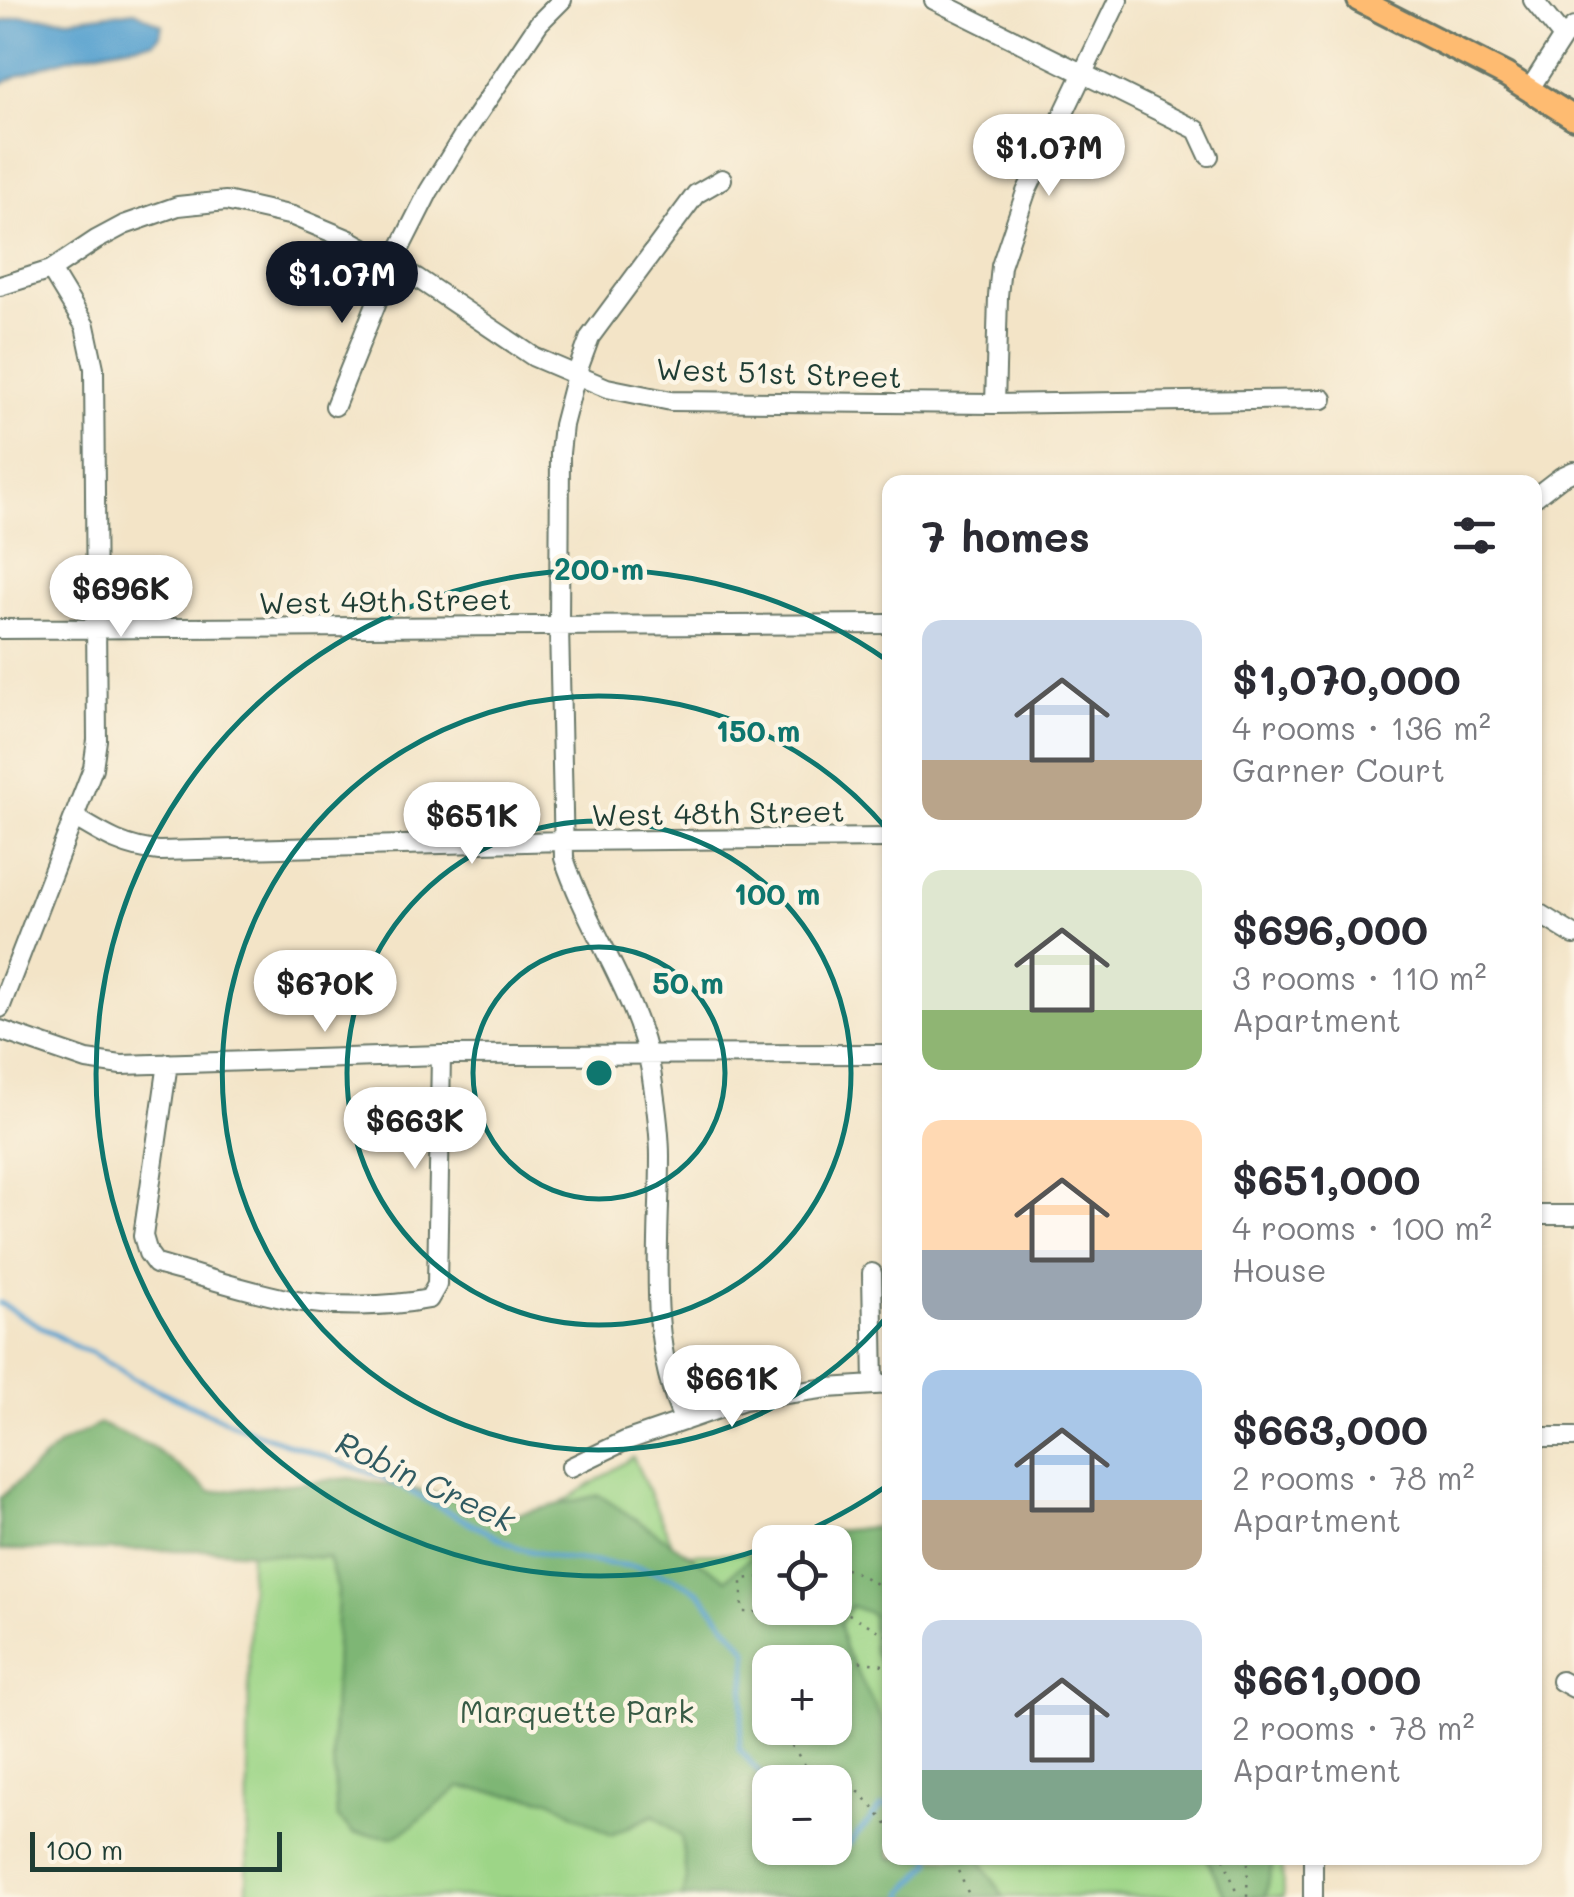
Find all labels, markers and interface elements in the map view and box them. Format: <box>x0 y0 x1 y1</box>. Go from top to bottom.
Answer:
pin: $1.07M <box>968 114 1130 199</box>
text: $1.07M <box>995 125 1103 167</box>
pin: $1.07M <box>261 241 423 326</box>
text: $1.07M <box>288 252 396 294</box>
street label: West 51st Street <box>655 348 903 396</box>
text: 7 homes <box>922 508 1090 563</box>
icon: filters <box>1447 508 1502 563</box>
text: 200 m <box>554 548 644 588</box>
pin: $696K <box>51 555 191 640</box>
text: $696K <box>72 566 170 608</box>
street label: West 49th Street <box>258 578 512 622</box>
text: $1,070,000 <box>1232 651 1461 706</box>
icon: home <box>1002 660 1122 780</box>
text: 4 rooms · 136 m² <box>1232 706 1491 748</box>
text: 150 m <box>716 710 800 750</box>
text: Garner Court <box>1232 748 1445 790</box>
pin: $651K <box>402 782 542 867</box>
street label: West 48th Street <box>591 790 845 834</box>
text: $651K <box>425 793 519 835</box>
text: 100 m <box>734 873 820 913</box>
text: $696,000 <box>1232 901 1428 956</box>
icon: home <box>1002 910 1122 1030</box>
pin: $670K <box>255 950 395 1035</box>
text: 3 rooms · 110 m² <box>1232 956 1487 998</box>
text: $670K <box>276 961 374 1003</box>
text: 50 m <box>652 962 724 1002</box>
text: Apartment <box>1232 998 1401 1040</box>
centre of rings <box>581 1055 617 1091</box>
pin: $663K <box>345 1087 485 1172</box>
text: $663K <box>366 1098 464 1140</box>
text: $651,000 <box>1232 1151 1420 1206</box>
icon: home <box>1002 1160 1122 1280</box>
text: 4 rooms · 100 m² <box>1232 1206 1492 1248</box>
text: House <box>1232 1248 1327 1290</box>
pin: $661K <box>662 1345 802 1430</box>
text: $661K <box>685 1356 779 1398</box>
text: $663,000 <box>1232 1401 1428 1456</box>
icon: home <box>1002 1410 1122 1530</box>
water label: Robin Creek <box>330 1420 523 1540</box>
text: 2 rooms · 78 m² <box>1232 1456 1475 1498</box>
text: Apartment <box>1232 1498 1401 1540</box>
map controls <box>752 1525 852 1865</box>
button: locate <box>752 1525 852 1625</box>
button: + <box>752 1645 852 1745</box>
text: $661,000 <box>1232 1651 1421 1706</box>
icon: home <box>1002 1660 1122 1780</box>
park label: Marquette Park <box>460 1691 694 1731</box>
text: 2 rooms · 78 m² <box>1232 1706 1475 1748</box>
text: Apartment <box>1232 1748 1401 1790</box>
button: − <box>752 1765 852 1865</box>
scale bar <box>30 1827 282 1872</box>
text: 100 m <box>45 1831 123 1867</box>

